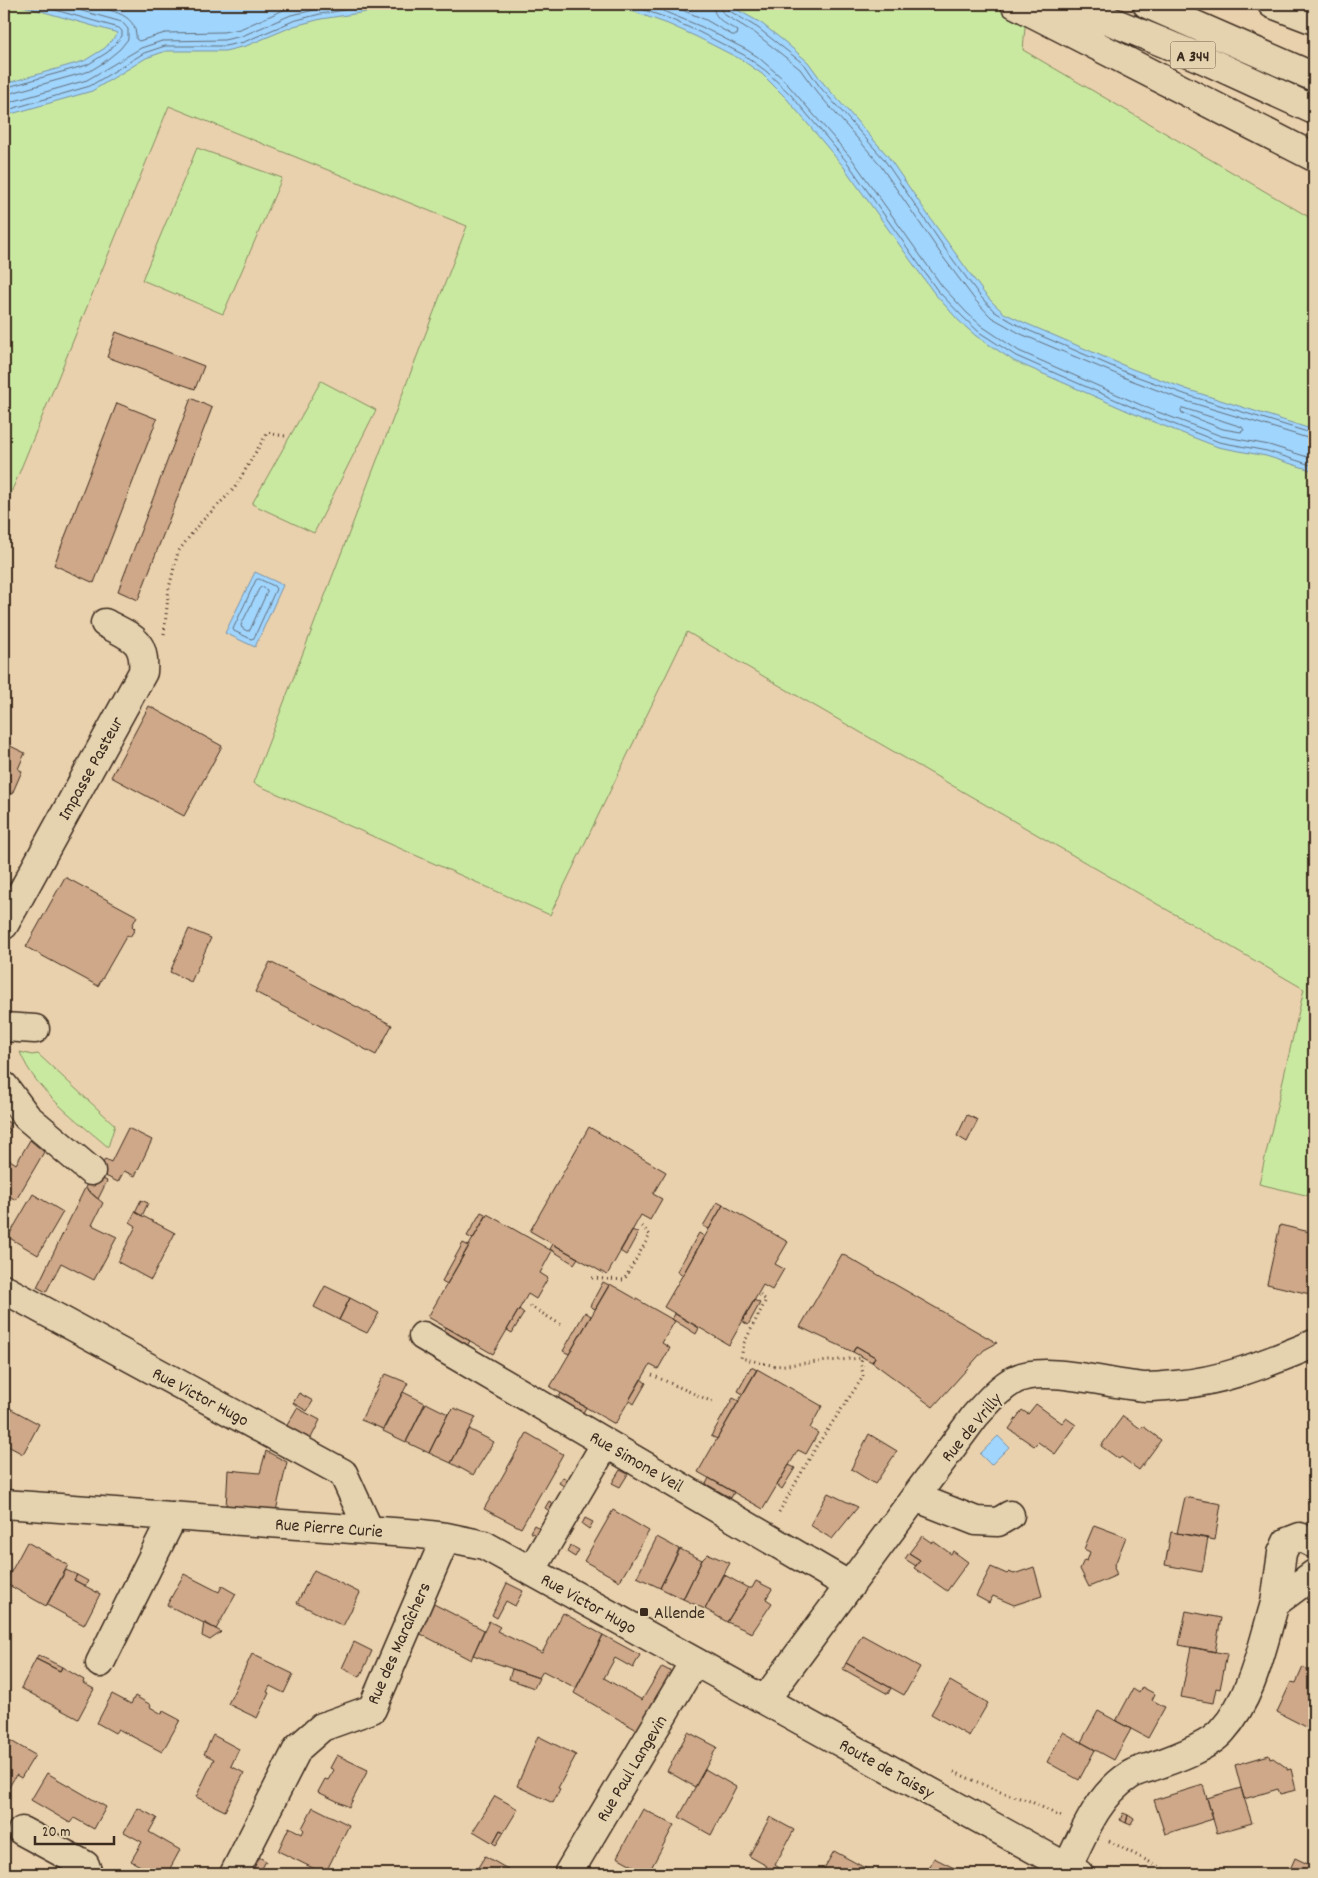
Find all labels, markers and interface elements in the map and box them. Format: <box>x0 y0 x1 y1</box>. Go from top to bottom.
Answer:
road number: A 344 <box>1170 42 1216 68</box>
street label: Impasse Pasteur <box>53 713 131 826</box>
street label: Rue Victor Hugo <box>147 1362 253 1434</box>
street label: Rue de Vrilly <box>936 1388 1010 1469</box>
street label: Rue Simone Veil <box>584 1426 688 1501</box>
street label: Rue Pierre Curie <box>274 1513 384 1546</box>
street label: Rue Victor Hugo <box>535 1569 640 1642</box>
street label: Rue des Maraîchers <box>362 1579 438 1709</box>
place label: Allende <box>654 1602 705 1627</box>
marker: Allende <box>638 1606 650 1618</box>
street label: Rue Paul Langevin <box>591 1711 675 1827</box>
street label: Route de Taissy <box>834 1734 938 1807</box>
scale bar <box>35 1813 114 1845</box>
text: 20 m <box>42 1822 70 1844</box>

